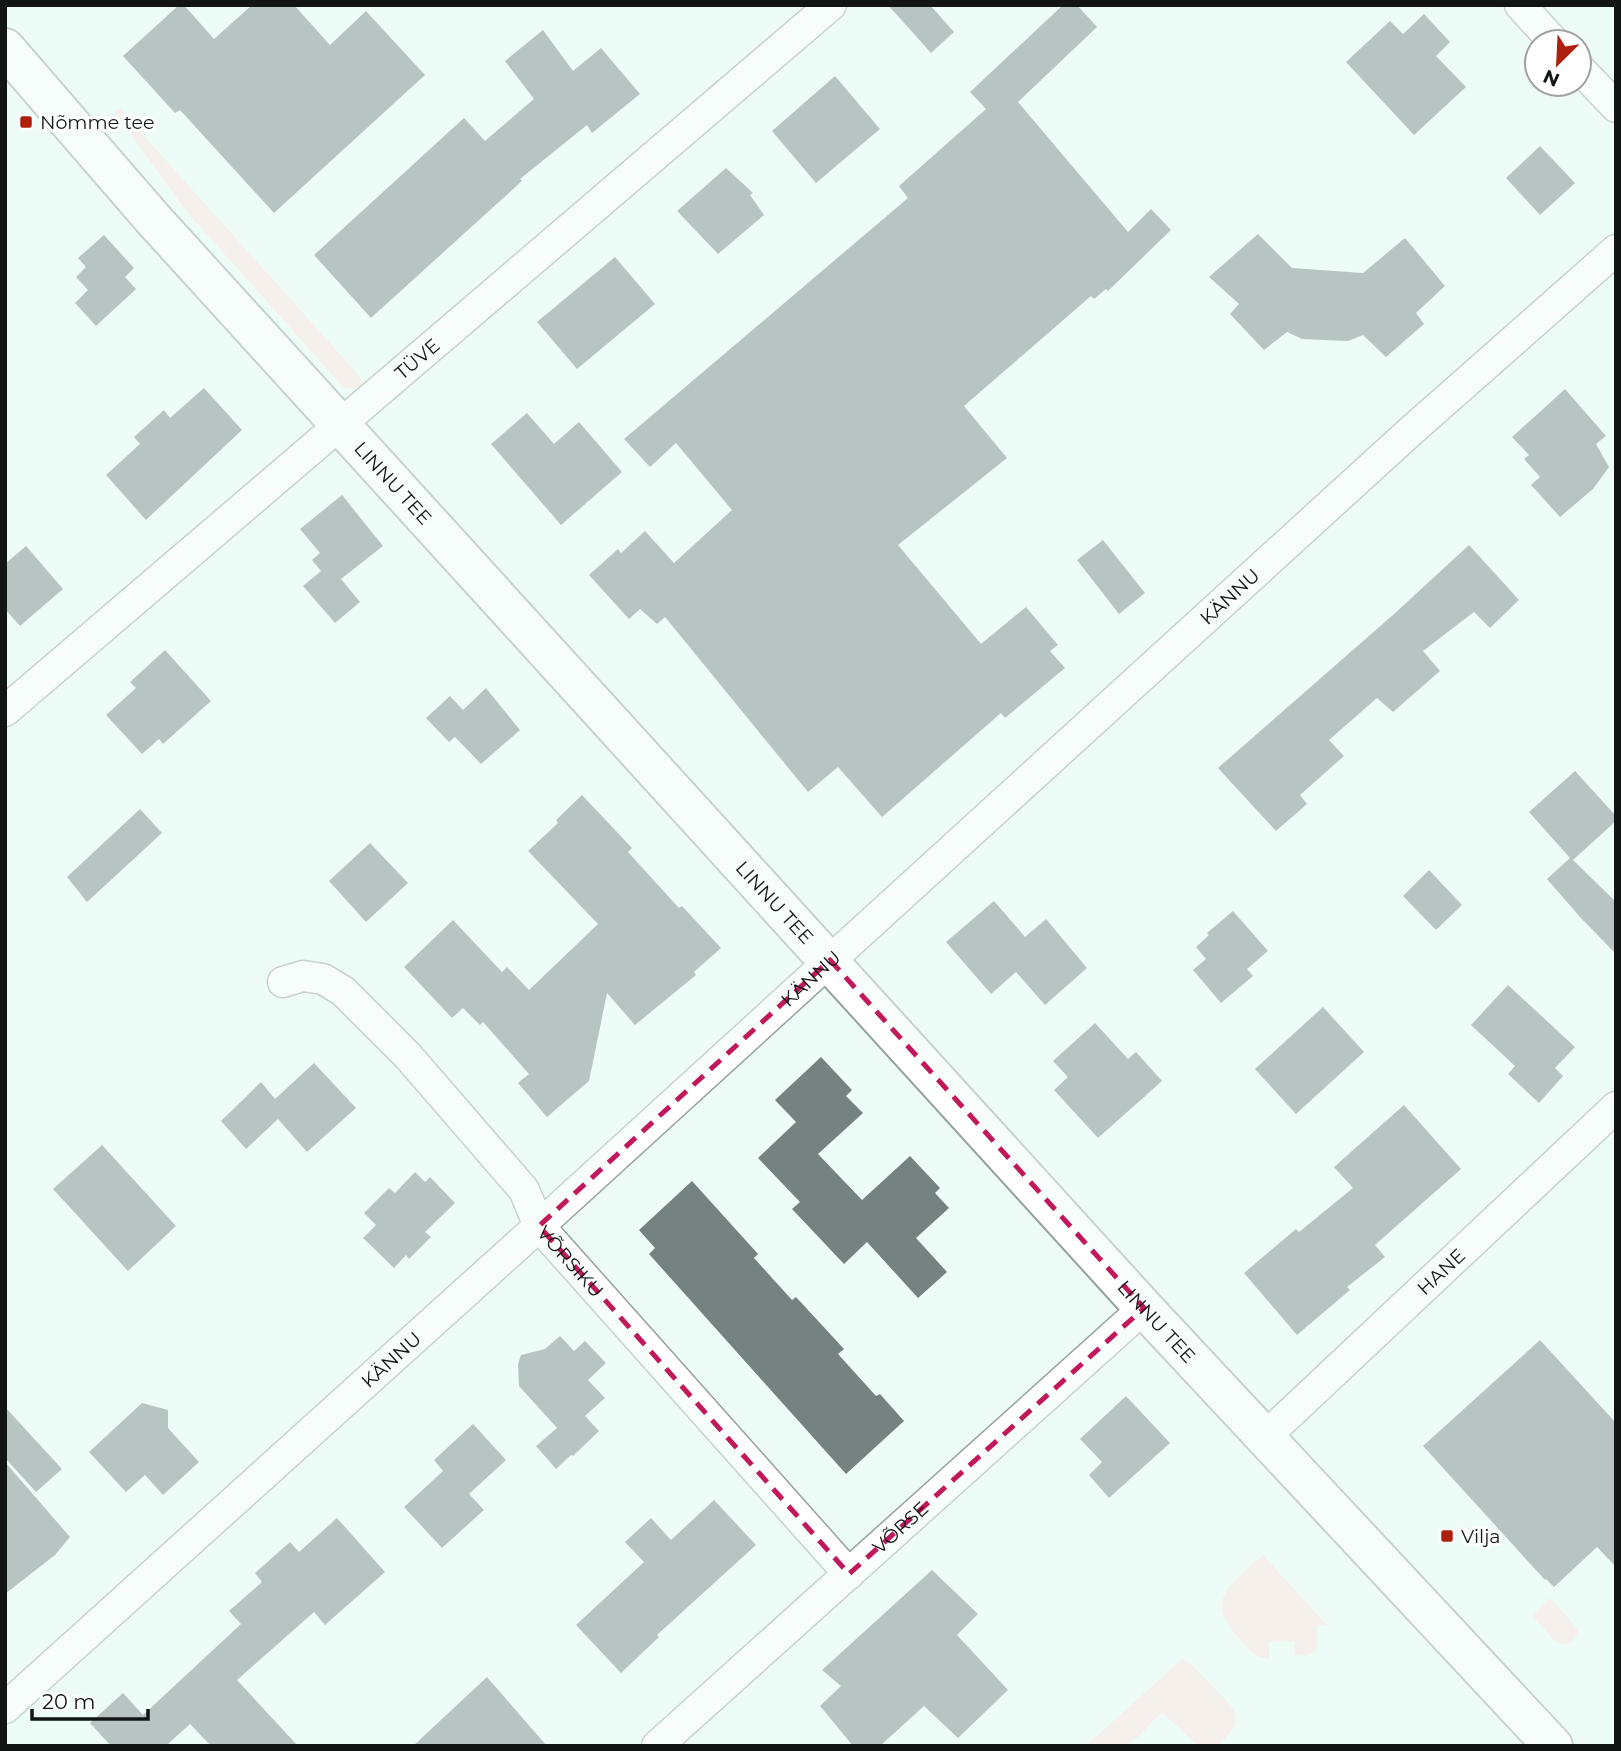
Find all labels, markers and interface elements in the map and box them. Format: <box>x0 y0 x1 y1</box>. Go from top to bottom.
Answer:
north arrow <box>1523 28 1593 98</box>
text: N <box>1540 64 1563 92</box>
place label: Nõmme tee <box>40 111 154 134</box>
marker: Nõmme tee <box>18 114 34 130</box>
street label: TÜVE <box>390 333 444 384</box>
street label: LINNU TEE <box>350 437 437 529</box>
street label: KÄNNU <box>1195 563 1264 629</box>
street label: LINNU TEE <box>731 856 818 949</box>
street label: KÄNNU <box>776 945 845 1011</box>
street label: VÕRSIKU <box>533 1221 609 1302</box>
street label: HANE <box>1412 1244 1470 1300</box>
street label: LINNU TEE <box>1113 1275 1201 1367</box>
street label: KÄNNU <box>356 1327 426 1392</box>
street label: VÕRSE <box>868 1496 933 1558</box>
place label: Vilja <box>1461 1525 1501 1548</box>
marker: Vilja <box>1439 1528 1455 1544</box>
scale bar <box>32 1678 147 1722</box>
text: 20 m <box>42 1689 96 1714</box>

